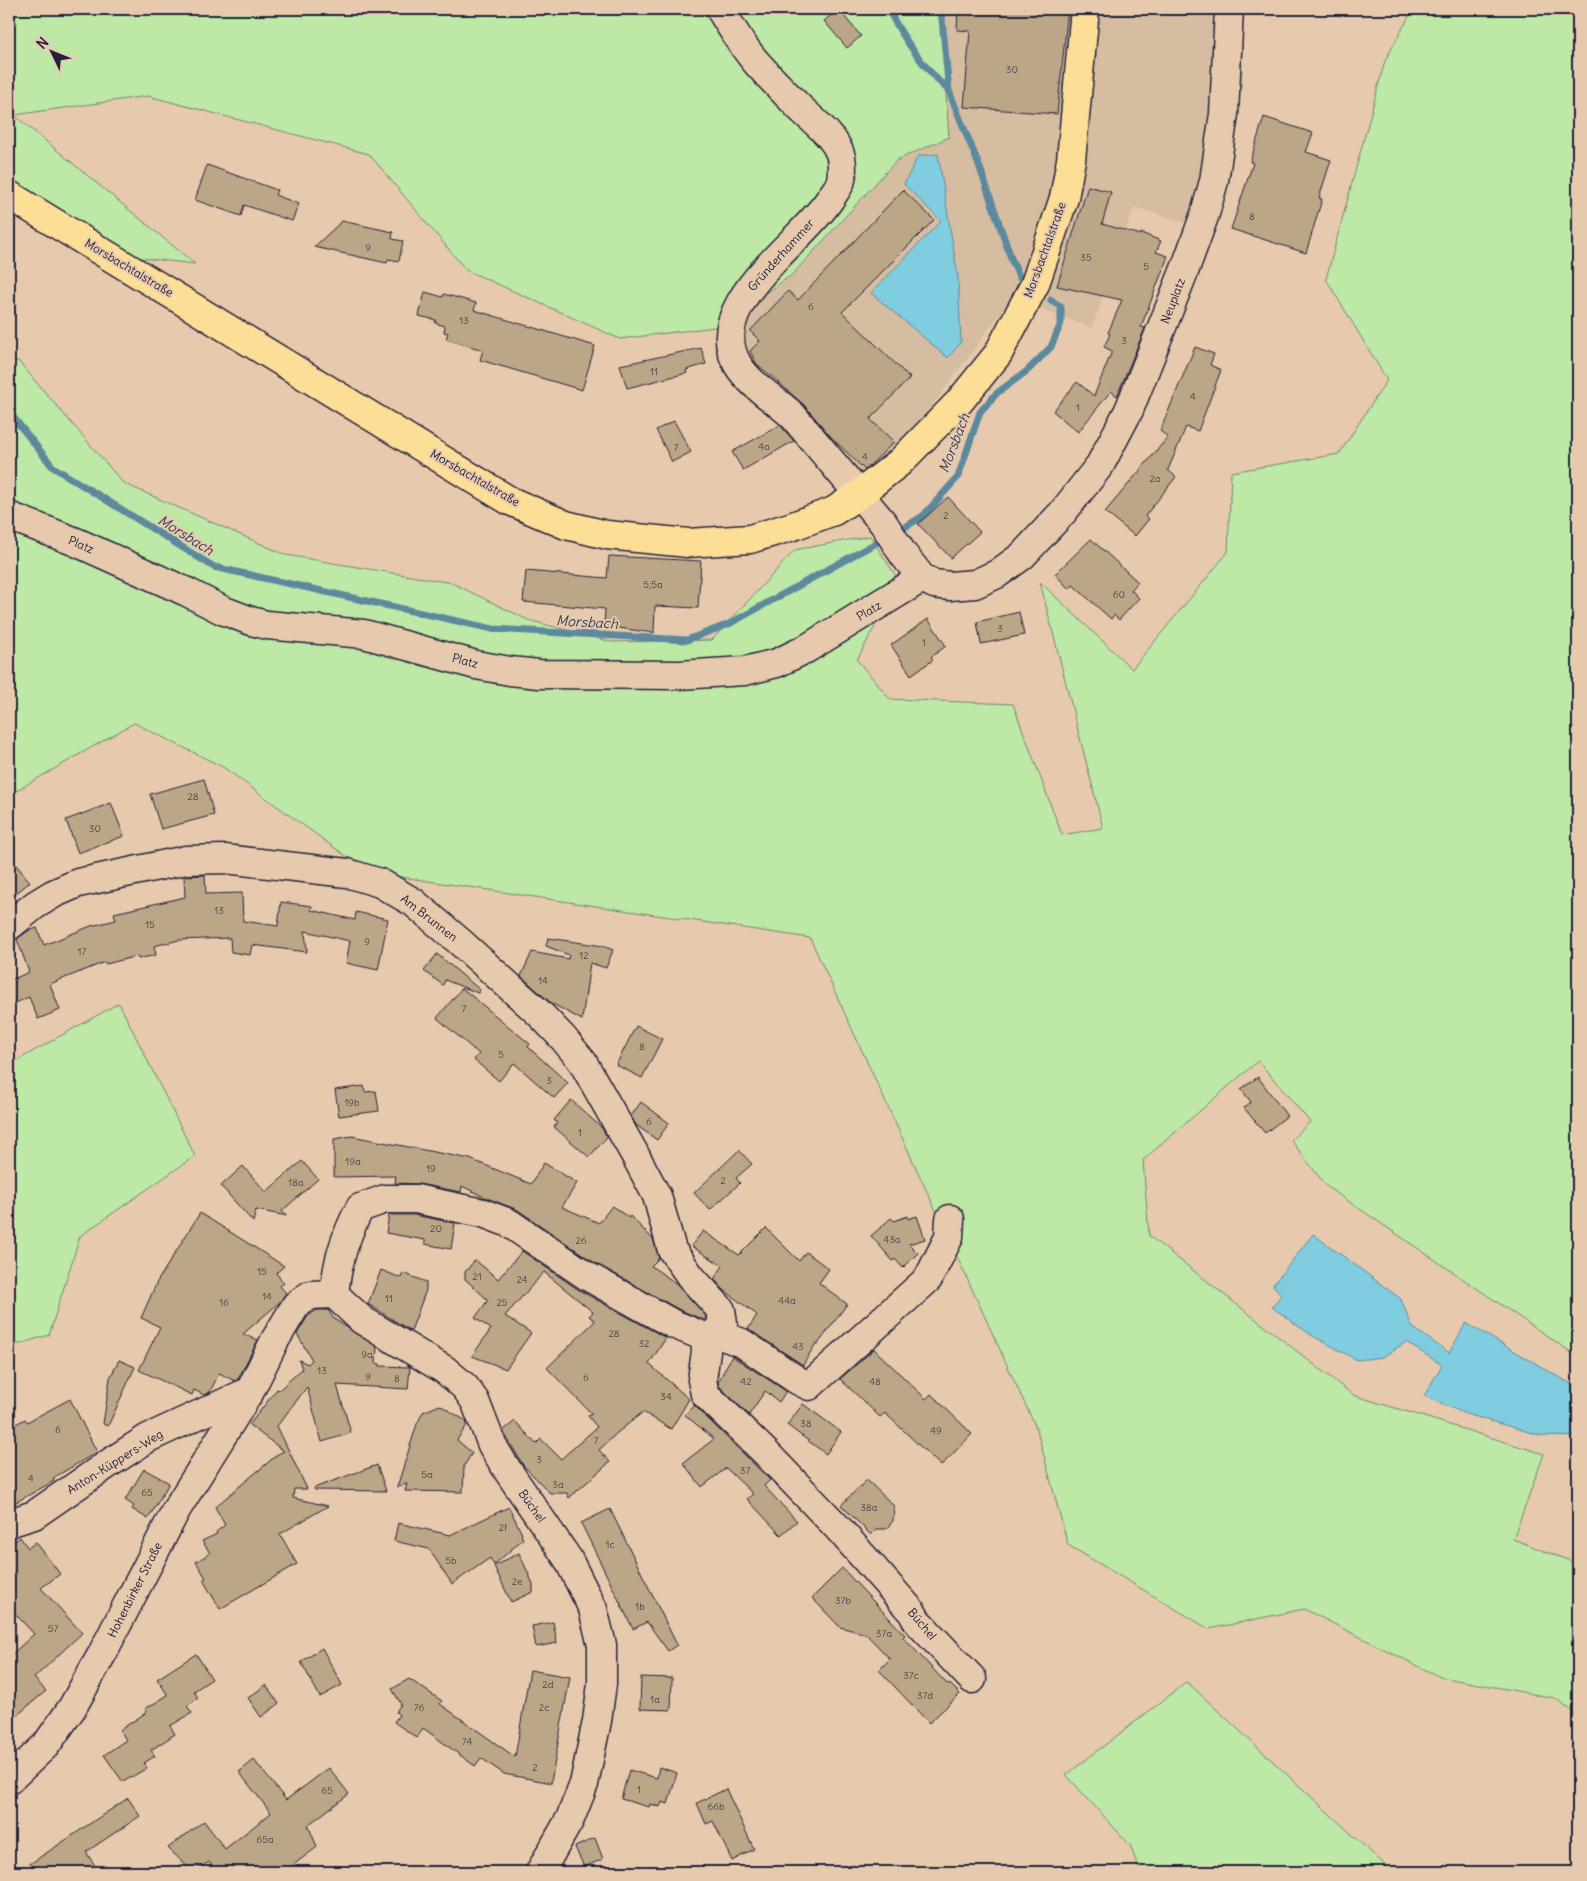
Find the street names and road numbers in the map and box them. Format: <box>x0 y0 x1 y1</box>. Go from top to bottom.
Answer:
street label: Morsbachtalstraße <box>1020 200 1069 300</box>
street label: Gründerhammer <box>744 215 817 294</box>
street label: Morsbachtalstraße <box>82 235 176 300</box>
street label: Neuplatz <box>1157 276 1188 326</box>
street label: Morsbachtalstraße <box>428 446 523 509</box>
street label: Platz <box>66 532 97 557</box>
street label: Platz <box>854 597 884 624</box>
street label: Platz <box>450 650 480 671</box>
street label: Am Brunnen <box>398 891 461 945</box>
street label: Anton-Küppers-Weg <box>64 1426 166 1497</box>
street label: Büchel <box>516 1486 549 1525</box>
street label: Hohenbirker Straße <box>104 1539 165 1640</box>
street label: Büchel <box>905 1605 940 1643</box>

